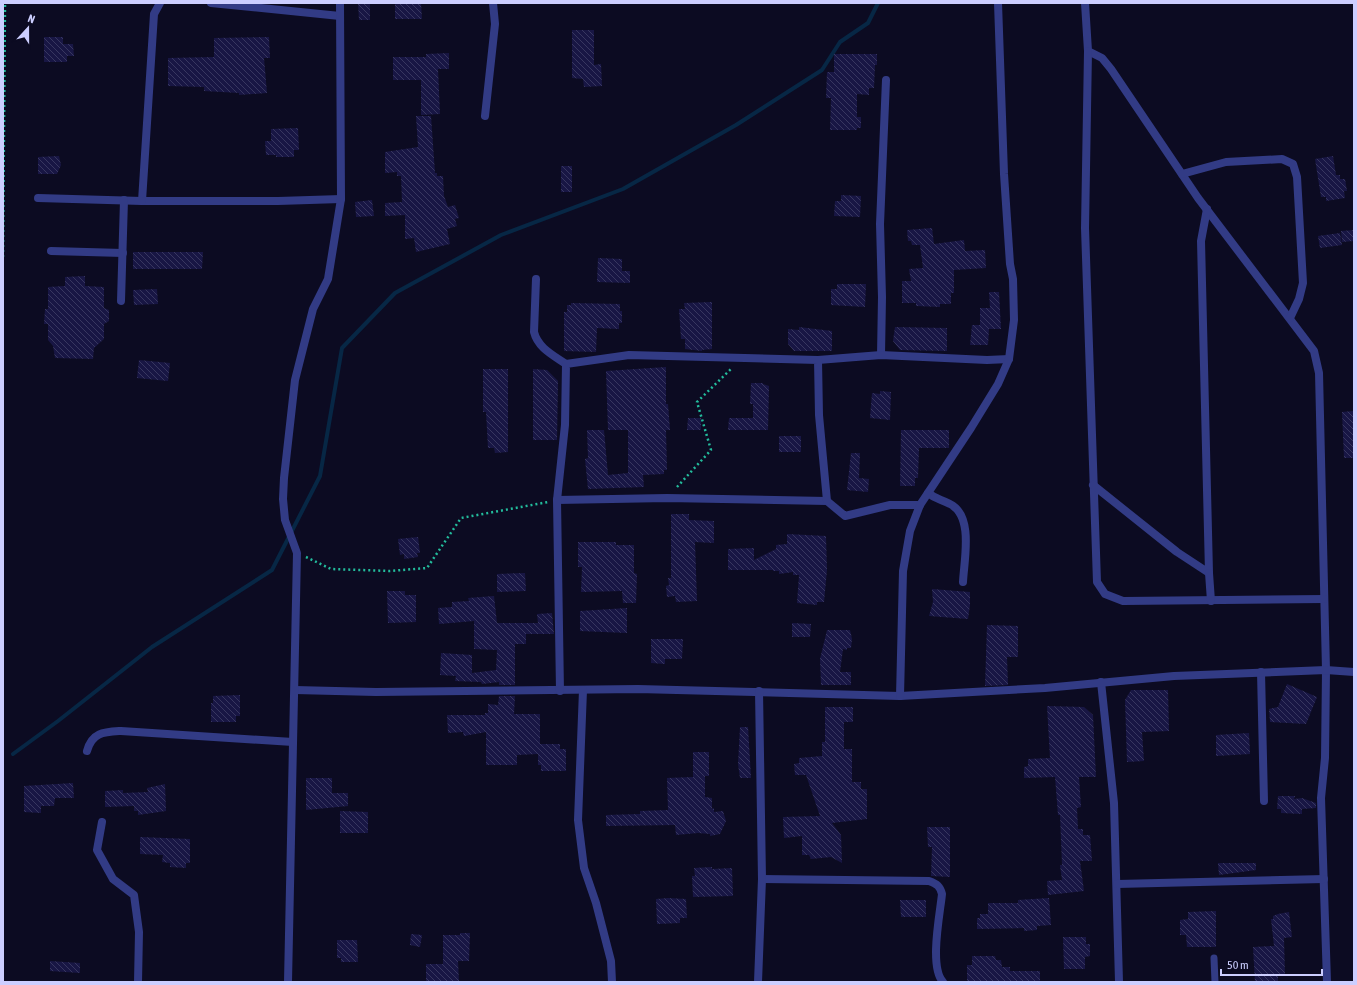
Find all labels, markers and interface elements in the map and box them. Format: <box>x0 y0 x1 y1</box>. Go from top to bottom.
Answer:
north arrow <box>8 8 48 48</box>
text: N <box>26 12 37 25</box>
scale bar <box>1221 951 1322 977</box>
text: 50 m <box>1227 958 1249 972</box>

